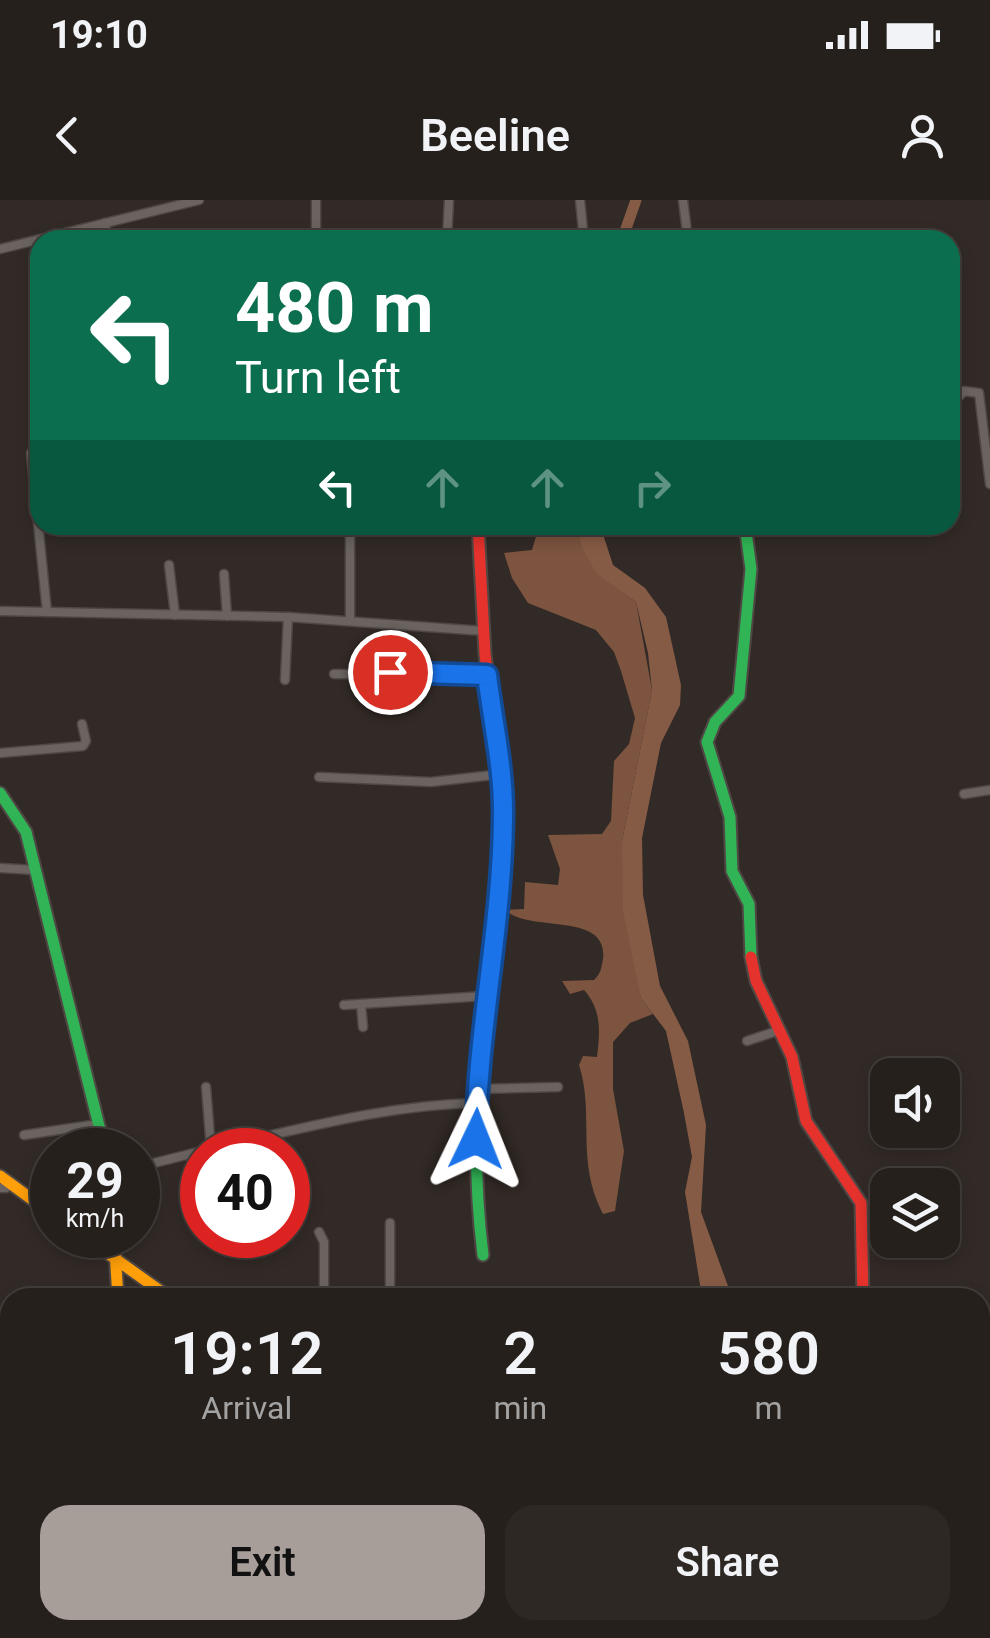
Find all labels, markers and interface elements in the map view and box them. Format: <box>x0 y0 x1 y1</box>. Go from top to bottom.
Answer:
text: 19:10 <box>50 13 148 57</box>
icon: back <box>40 108 95 163</box>
icon: person <box>895 108 950 163</box>
text: Beeline <box>420 109 570 162</box>
text: 480 m <box>235 267 434 349</box>
icon: left <box>70 270 200 400</box>
text: Turn left <box>235 351 401 404</box>
icon: left <box>310 460 365 515</box>
icon: ahead <box>415 460 470 515</box>
icon: ahead <box>520 460 575 515</box>
icon: right <box>625 460 680 515</box>
pin <box>348 630 433 715</box>
icon: arrive <box>363 645 418 700</box>
map controls <box>870 1058 960 1258</box>
button: sound <box>870 1058 960 1148</box>
position arrow <box>424 1087 528 1191</box>
speed limit sign: 40 <box>180 1128 310 1258</box>
text: 29 <box>66 1152 124 1210</box>
button: layers <box>870 1168 960 1258</box>
text: km/h <box>66 1204 124 1233</box>
text: 19:12 <box>170 1318 324 1389</box>
text: 2 <box>503 1318 537 1389</box>
text: 580 <box>717 1318 820 1389</box>
text: Arrival <box>201 1389 292 1427</box>
text: min <box>494 1389 547 1427</box>
text: m <box>754 1389 783 1427</box>
button: Exit <box>40 1505 485 1620</box>
button: Share <box>505 1505 950 1620</box>

